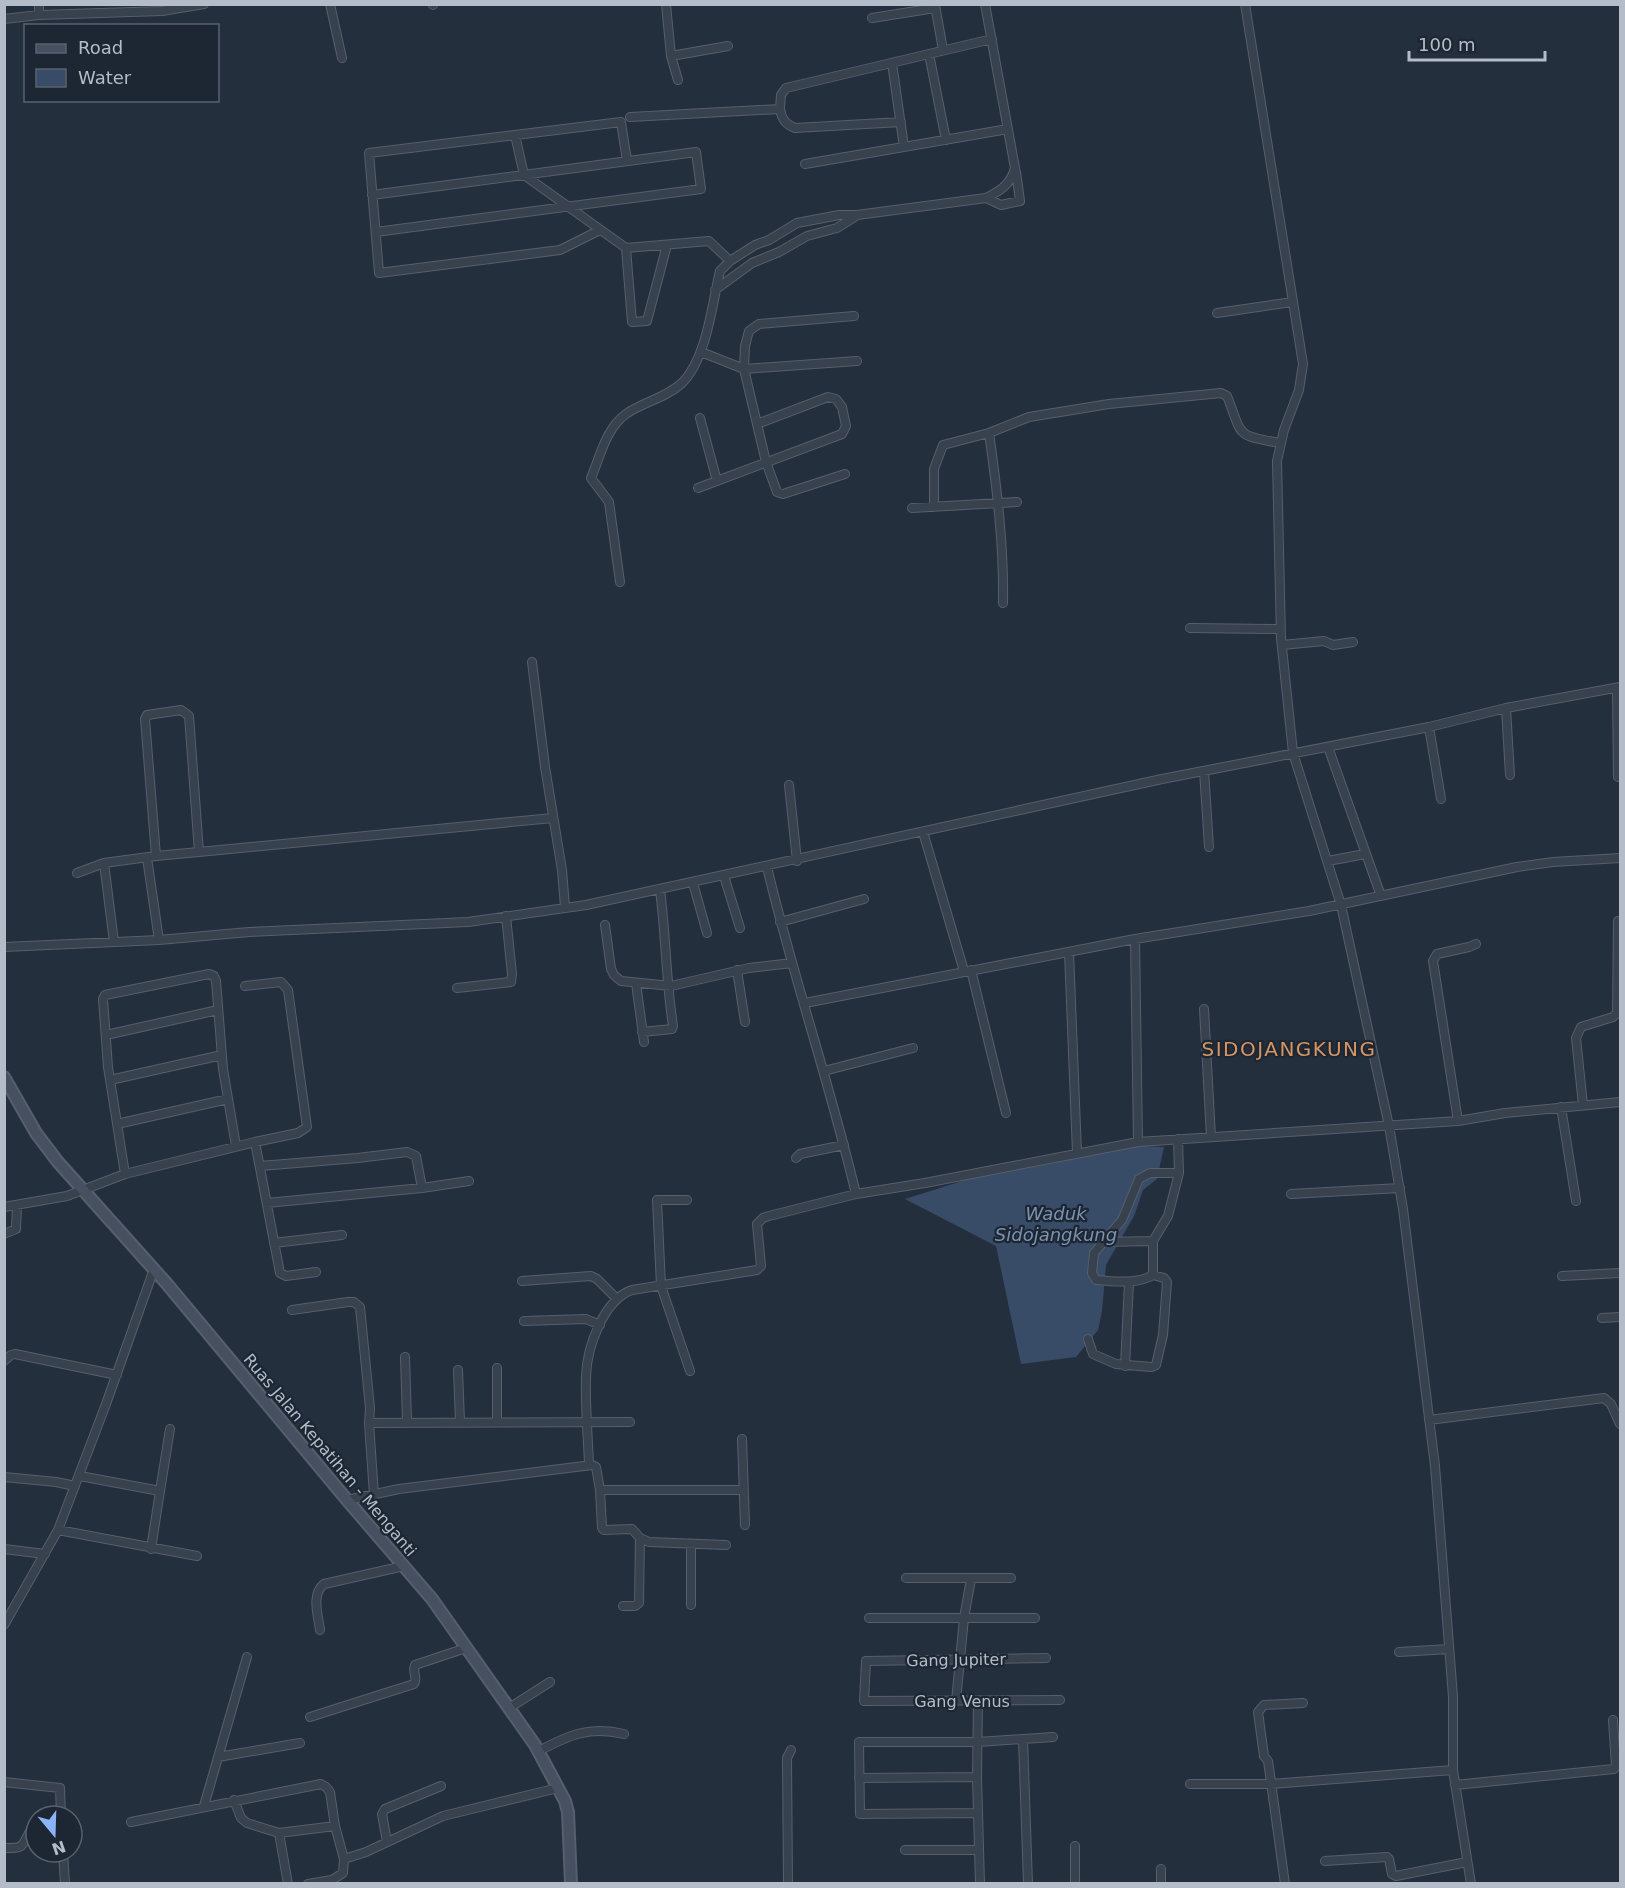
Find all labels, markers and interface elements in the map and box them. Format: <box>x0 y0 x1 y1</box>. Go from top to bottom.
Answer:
legend <box>24 24 219 102</box>
scale bar <box>1409 24 1546 62</box>
text: 100 m <box>1418 34 1476 55</box>
text: Road <box>78 37 123 58</box>
text: Water <box>78 67 132 88</box>
district label: SIDOJANGKUNG <box>1201 1037 1377 1061</box>
water label: Waduk Sidojangkung <box>995 1203 1117 1245</box>
street label: Ruas Jalan Kepatihan - Menganti <box>240 1350 420 1560</box>
street label: Gang Jupiter <box>906 1650 1006 1670</box>
street label: Gang Venus <box>914 1692 1010 1711</box>
north arrow <box>24 1804 84 1864</box>
text: N <box>49 1837 68 1859</box>

